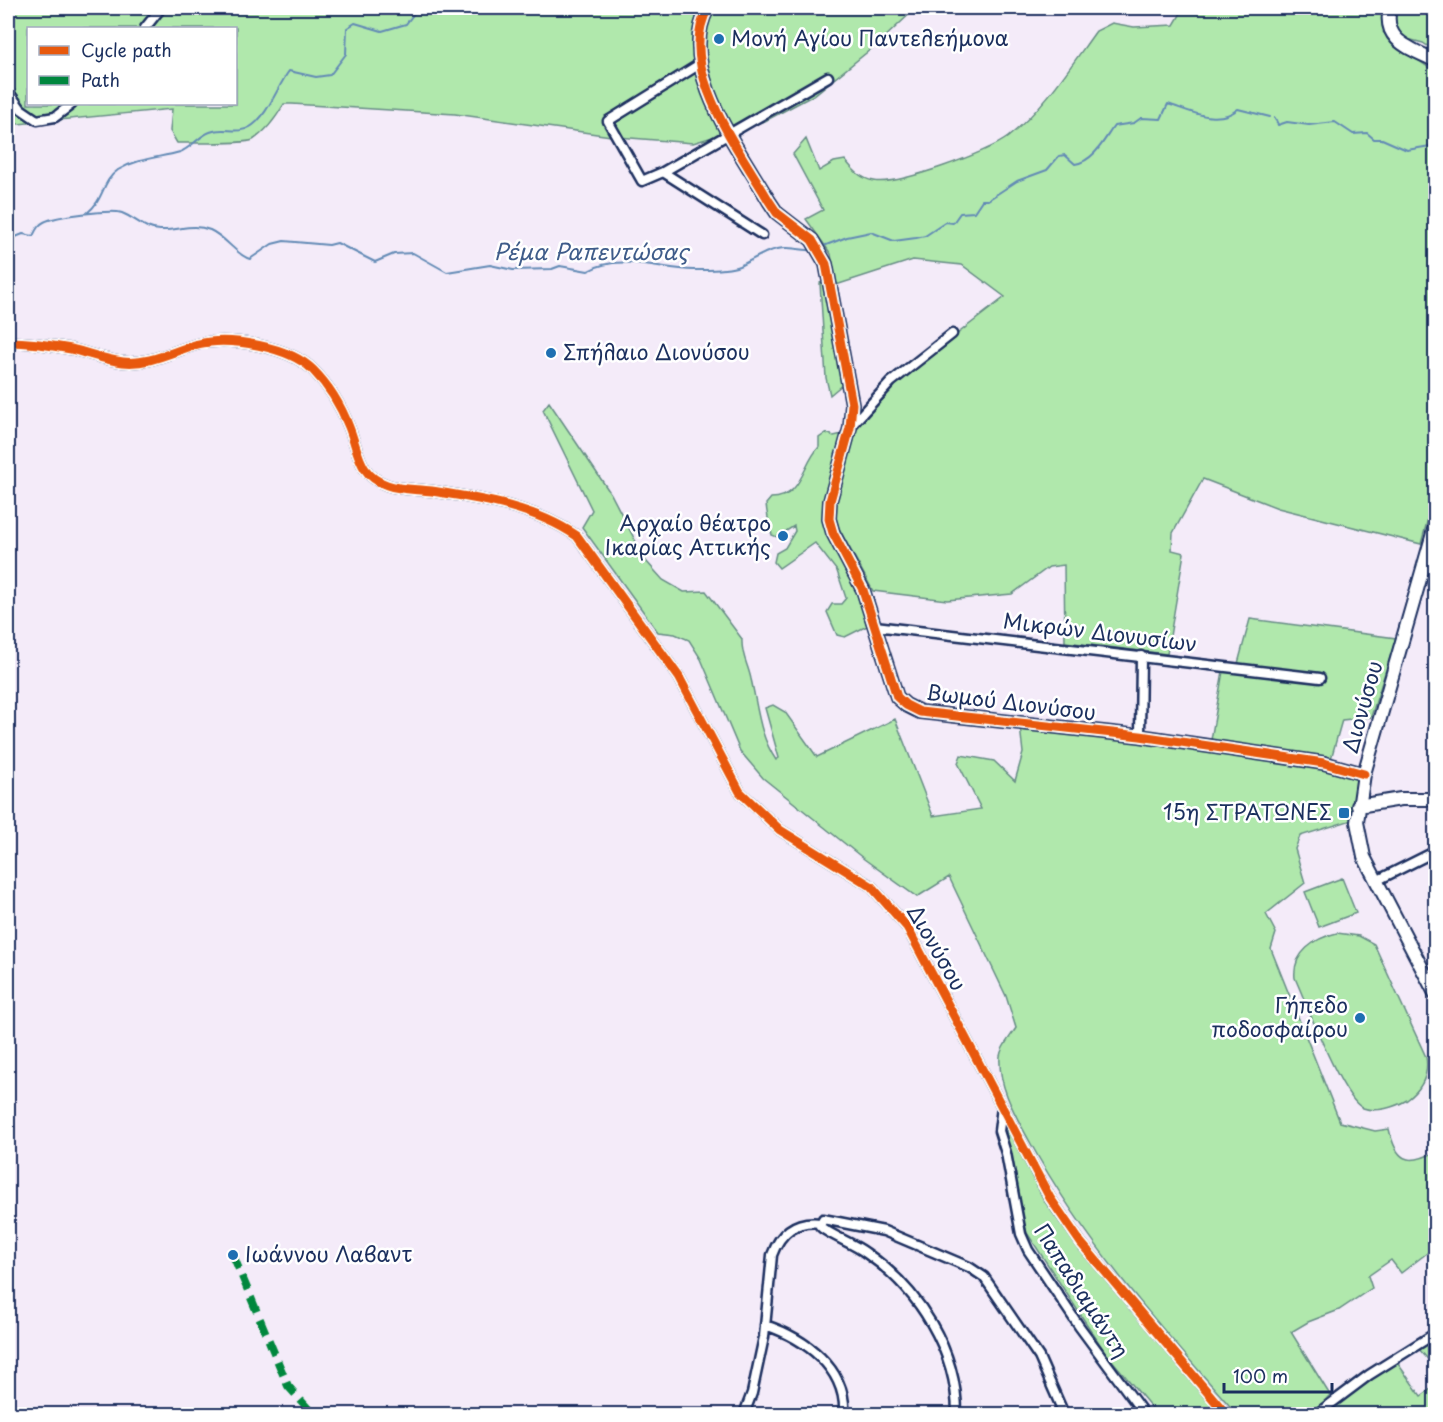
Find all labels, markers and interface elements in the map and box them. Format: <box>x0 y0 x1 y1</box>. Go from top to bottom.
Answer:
place label: Μονή Αγίου Παντελεήμονα <box>731 21 1009 53</box>
legend <box>27 27 237 105</box>
marker: Μονή Αγίου Παντελεήμονα <box>712 32 726 46</box>
text: Cycle path <box>81 36 172 63</box>
text: Path <box>81 66 120 93</box>
water label: Ρέμα Ραπεντώσας <box>494 234 690 267</box>
place label: Σπήλαιο Διονύσου <box>563 335 750 367</box>
marker: Σπήλαιο Διονύσου <box>544 346 558 360</box>
place label: Αρχαίο θέατρο Ικαρίας Αττικής <box>605 506 771 562</box>
marker: Αρχαίο θέατρο Ικαρίας Αττικής <box>776 529 790 543</box>
street label: Μικρών Διονυσίων <box>1001 603 1199 659</box>
street label: Διονύσου <box>1333 656 1390 756</box>
street label: Βωμού Διονύσου <box>924 675 1098 727</box>
place label: 15η ΣΤΡΑΤΩΝΕΣ <box>1163 795 1332 827</box>
marker: 15η ΣΤΡΑΤΩΝΕΣ <box>1337 806 1351 820</box>
street label: Διονύσου <box>900 898 975 996</box>
place label: Γήπεδο ποδοσφαίρου <box>1212 988 1348 1044</box>
marker: Γήπεδο ποδοσφαίρου <box>1353 1011 1367 1025</box>
street label: Παπαδιαμάντη <box>1027 1217 1138 1363</box>
place label: Ιωάννου Λαβαντ <box>245 1237 413 1269</box>
marker: Ιωάννου Λαβαντ <box>226 1248 240 1262</box>
scale bar <box>1224 1356 1332 1394</box>
text: 100 m <box>1233 1362 1288 1389</box>

